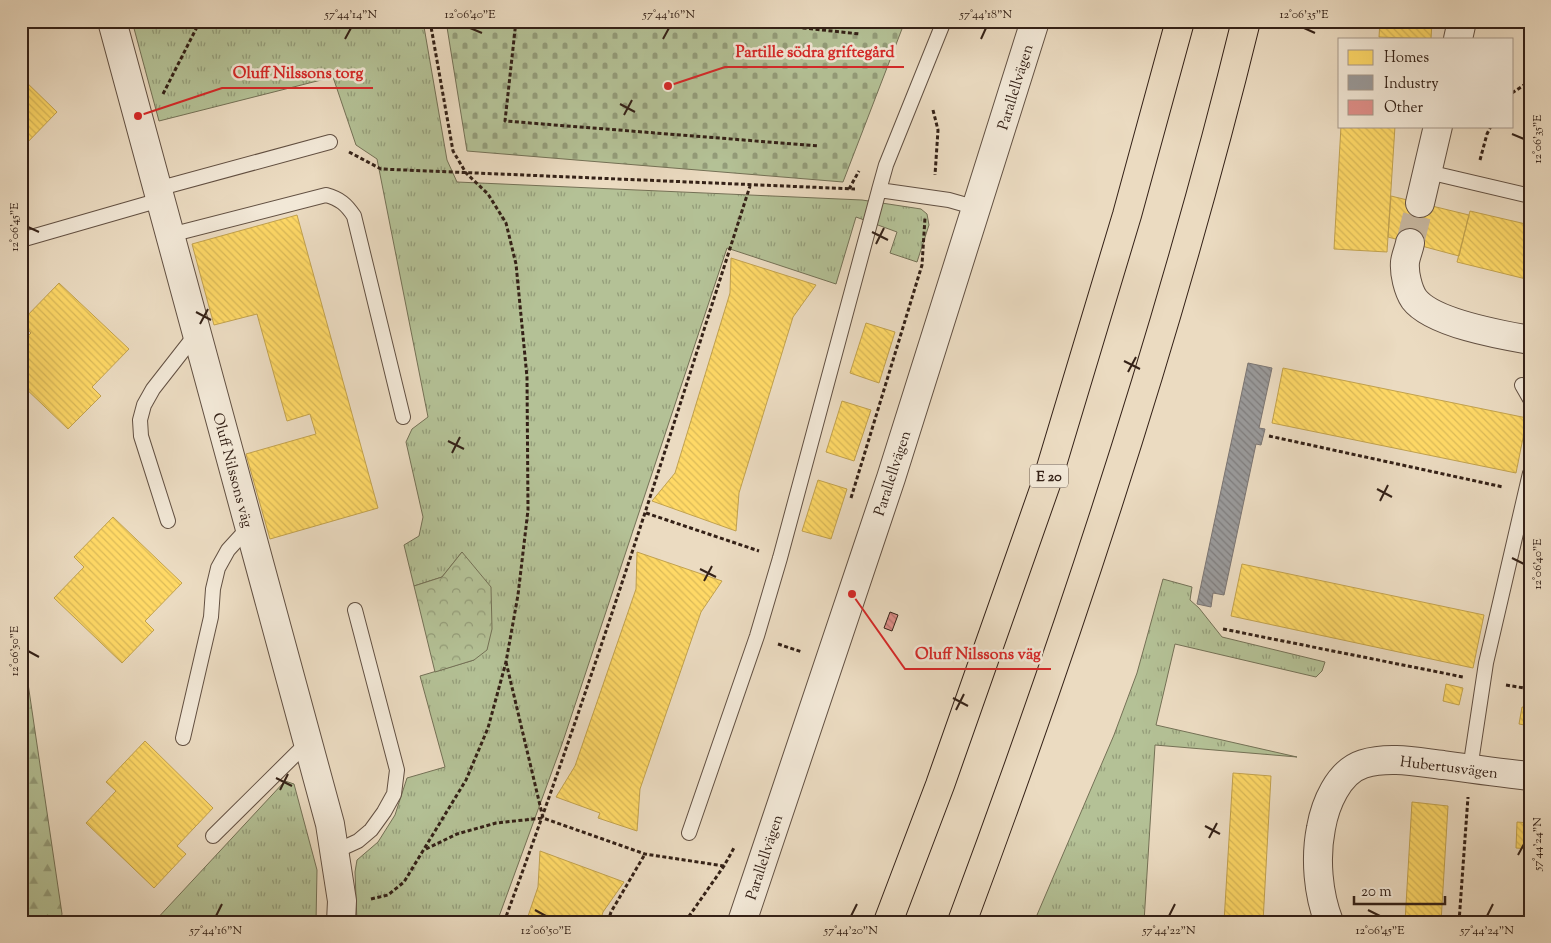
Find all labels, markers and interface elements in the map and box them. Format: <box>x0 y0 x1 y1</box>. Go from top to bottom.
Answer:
text: 57°44'14"N <box>324 6 378 24</box>
text: 12°06'40"E <box>445 6 496 24</box>
text: 57°44'16"N <box>642 6 696 24</box>
text: 57°44'18"N <box>959 6 1013 24</box>
text: 12°06'35"E <box>1279 6 1329 24</box>
callout: Partille södra griftegård <box>725 36 904 67</box>
legend <box>1338 38 1514 128</box>
text: Partille södra griftegård <box>735 42 896 65</box>
street label: Parallellvägen <box>993 42 1039 133</box>
text: Homes <box>1384 48 1429 69</box>
callout: Oluff Nilssons torg <box>222 57 373 88</box>
text: Oluff Nilssons torg <box>233 63 363 86</box>
text: Industry <box>1384 74 1439 95</box>
text: Other <box>1384 98 1424 119</box>
text: 12°06'35"E <box>1529 114 1547 164</box>
text: 12°06'45"E <box>6 202 24 252</box>
street label: Oluff Nilssons väg <box>206 411 257 530</box>
street label: Parallellvägen <box>870 428 917 519</box>
road number: E 20 <box>1030 464 1068 488</box>
text: 12°06'40"E <box>1529 538 1547 589</box>
text: 12°06'50"E <box>6 625 24 676</box>
callout: Oluff Nilssons väg <box>905 638 1051 669</box>
text: Oluff Nilssons väg <box>915 644 1041 667</box>
street label: Hubertusvägen <box>1399 752 1499 785</box>
street label: Parallellvägen <box>742 812 789 903</box>
text: 57°44'24"N <box>1529 817 1547 872</box>
scale bar <box>1354 873 1445 905</box>
text: 20 m <box>1361 882 1392 903</box>
text: 57°44'16"N <box>189 922 243 940</box>
text: 12°06'50"E <box>521 922 572 940</box>
text: 57°44'20"N <box>823 922 878 940</box>
text: 57°44'22"N <box>1141 922 1196 940</box>
text: 12°06'45"E <box>1355 922 1405 940</box>
text: 57°44'24"N <box>1459 922 1514 940</box>

